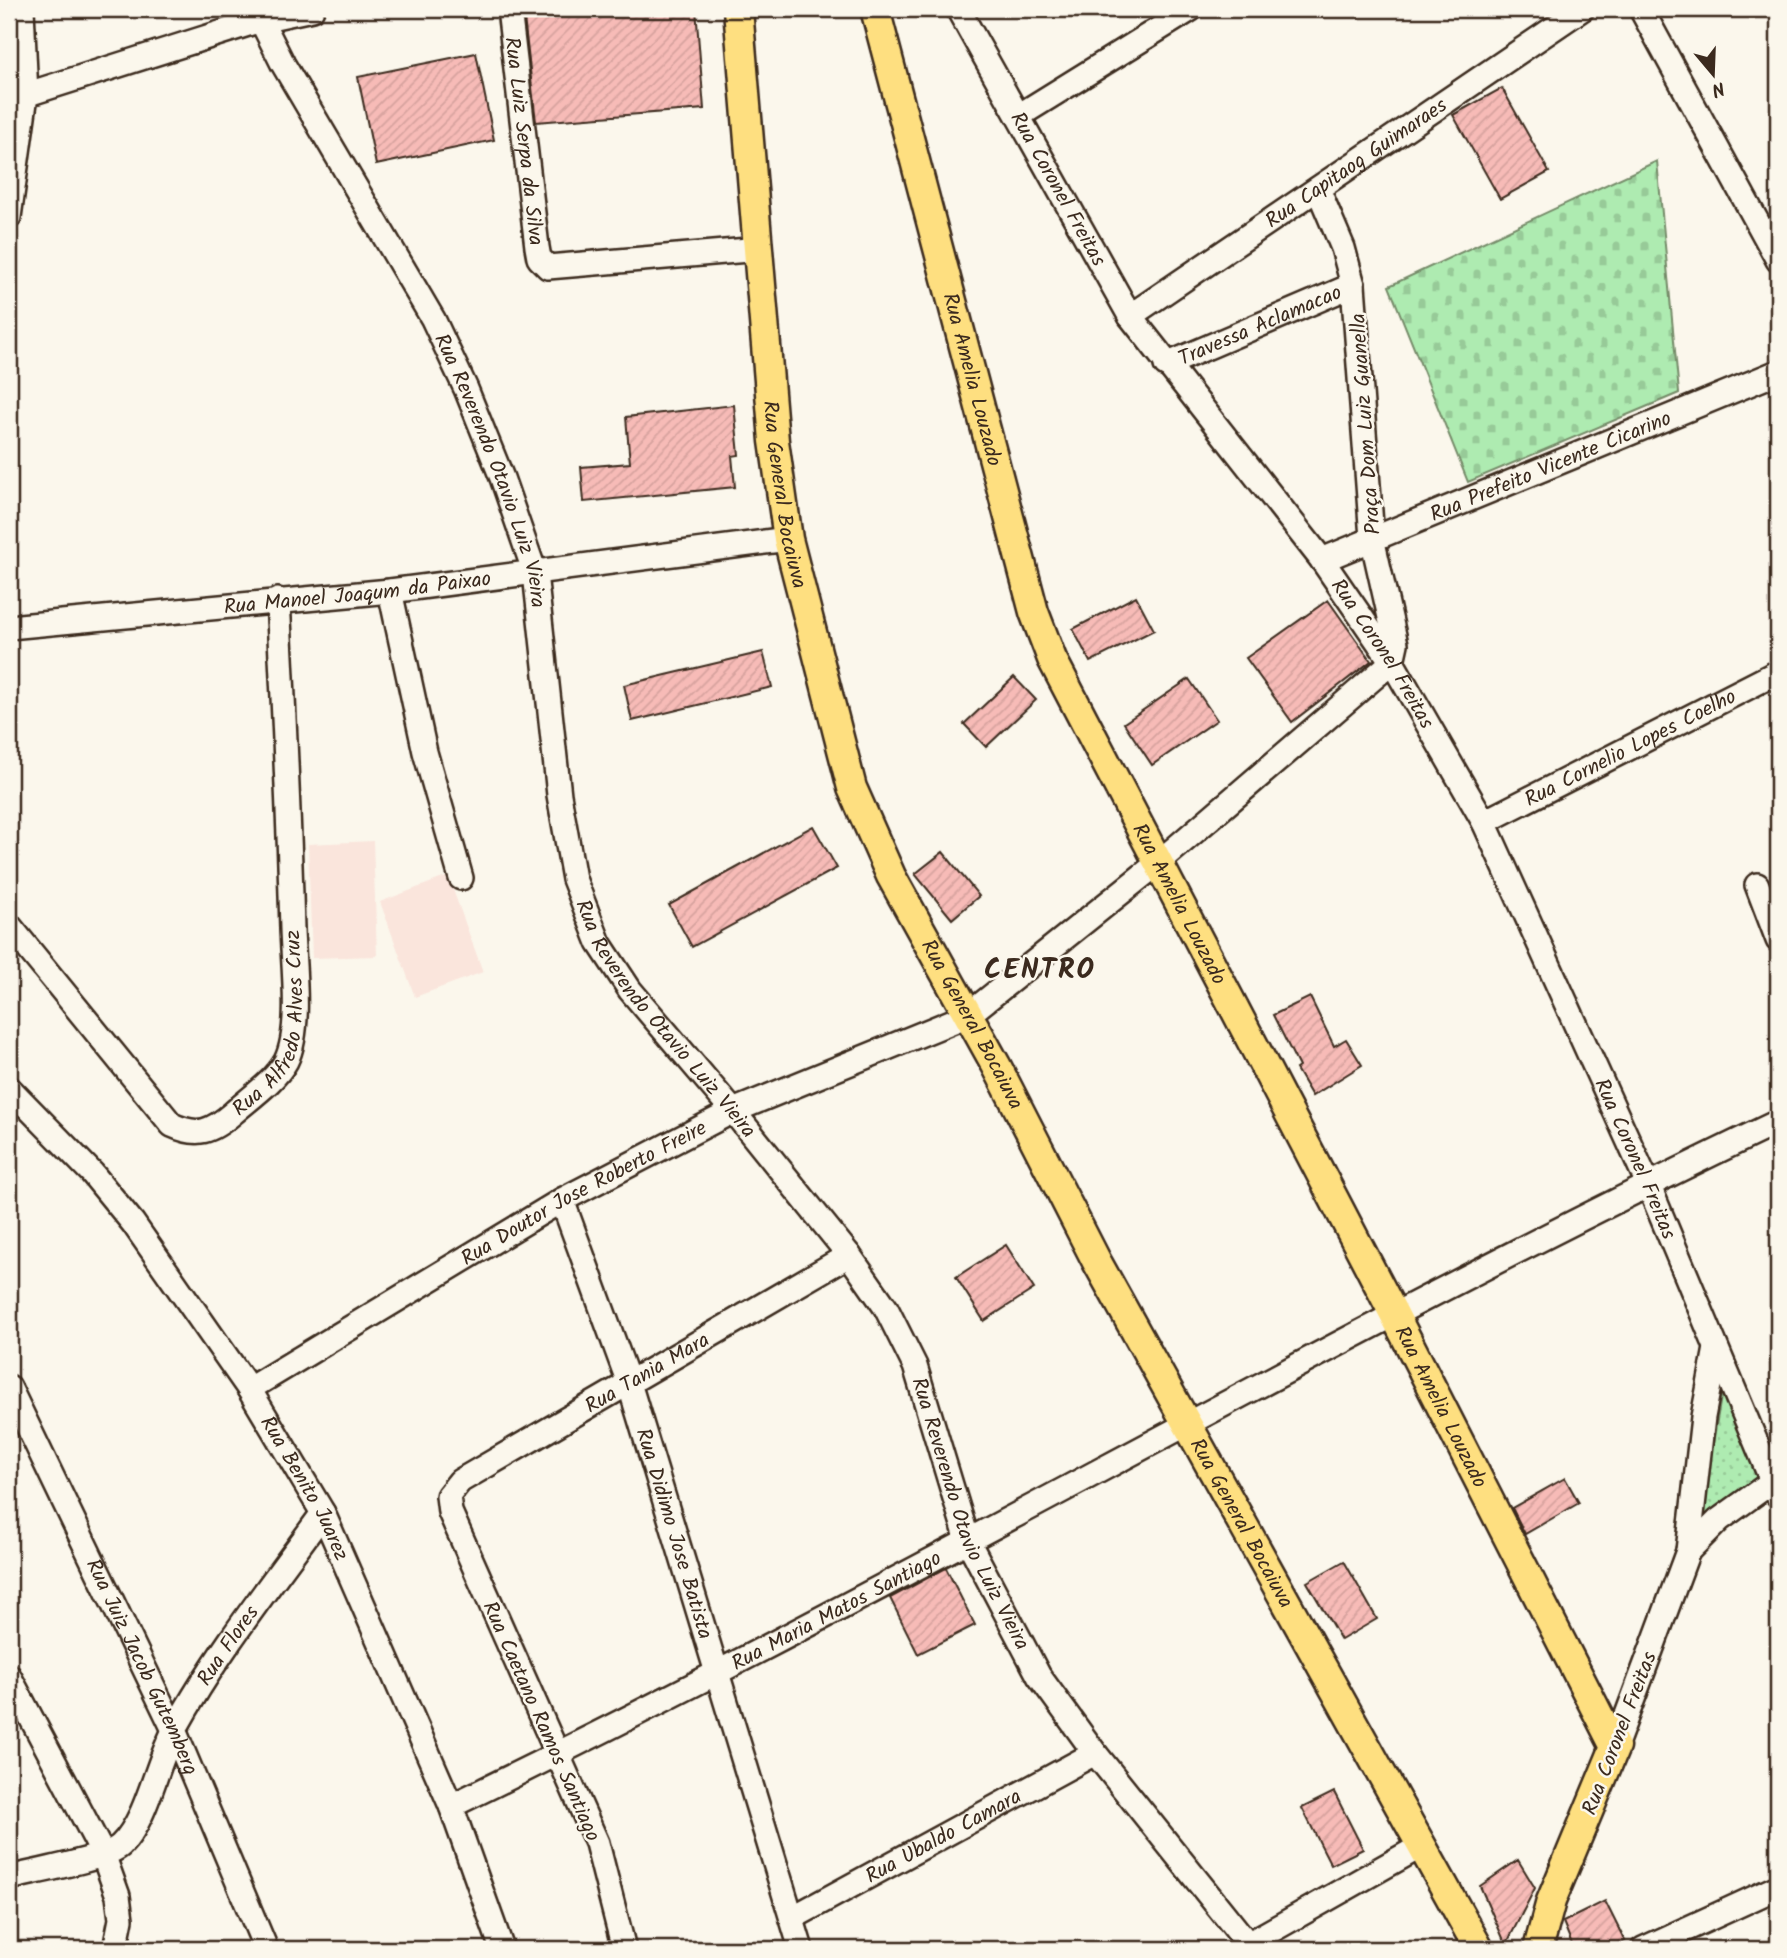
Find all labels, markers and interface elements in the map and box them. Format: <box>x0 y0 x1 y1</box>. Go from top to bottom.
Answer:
street label: Rua Luiz Serpa da Silva <box>494 35 552 247</box>
north arrow <box>1678 38 1748 108</box>
text: N <box>1707 72 1728 104</box>
street label: Rua Capitaog Guimaraes <box>1259 90 1454 238</box>
street label: Rua Coronel Freitas <box>1001 106 1114 273</box>
street label: Travessa Aclamacao <box>1173 277 1347 376</box>
street label: Rua Amelia Louzado <box>933 289 1010 470</box>
street label: Praça Dom Luiz Guanella <box>1342 312 1391 536</box>
street label: Rua Reverendo Otavio Luiz Vieira <box>424 328 554 609</box>
street label: Rua General Bocaiuva <box>753 399 815 592</box>
street label: Rua Prefeito Vicente Cicarino <box>1425 403 1677 532</box>
street label: Rua Manoel Joaqum da Paixao <box>222 563 493 625</box>
street label: Rua Coronel Freitas <box>1321 572 1442 735</box>
street label: Rua Cornelio Lopes Coelho <box>1519 681 1742 817</box>
street label: Rua Amelia Louzado <box>1123 818 1234 991</box>
street label: Rua Reverendo Otavio Luiz Vieira <box>566 895 764 1146</box>
street label: Rua Alfredo Alves Cruz <box>225 929 313 1125</box>
street label: Rua General Bocaiuva <box>911 934 1031 1116</box>
district label: CENTRO <box>984 948 1096 993</box>
street label: Rua Coronel Freitas <box>1584 1074 1684 1245</box>
street label: Rua Doutor Jose Roberto Freire <box>455 1112 714 1275</box>
street label: Rua Amelia Louzado <box>1385 1321 1495 1494</box>
street label: Rua Tania Mara <box>579 1324 716 1423</box>
street label: Rua Reverendo Otavio Luiz Vieira <box>901 1374 1038 1656</box>
street label: Rua Benito Juarez <box>251 1410 357 1566</box>
street label: Rua Didimo Jose Batista <box>626 1424 721 1643</box>
street label: Rua General Bocaiuva <box>1180 1433 1301 1615</box>
street label: Rua Maria Matos Santiago <box>726 1543 948 1680</box>
street label: Rua Juiz Jacob Gutemberg <box>76 1554 206 1781</box>
street label: Rua Caetano Ramos Santiago <box>473 1596 609 1847</box>
street label: Rua Flores <box>189 1599 268 1693</box>
street label: Rua Coronel Freitas <box>1574 1647 1667 1820</box>
street label: Rua Ubaldo Camara <box>860 1781 1028 1893</box>

